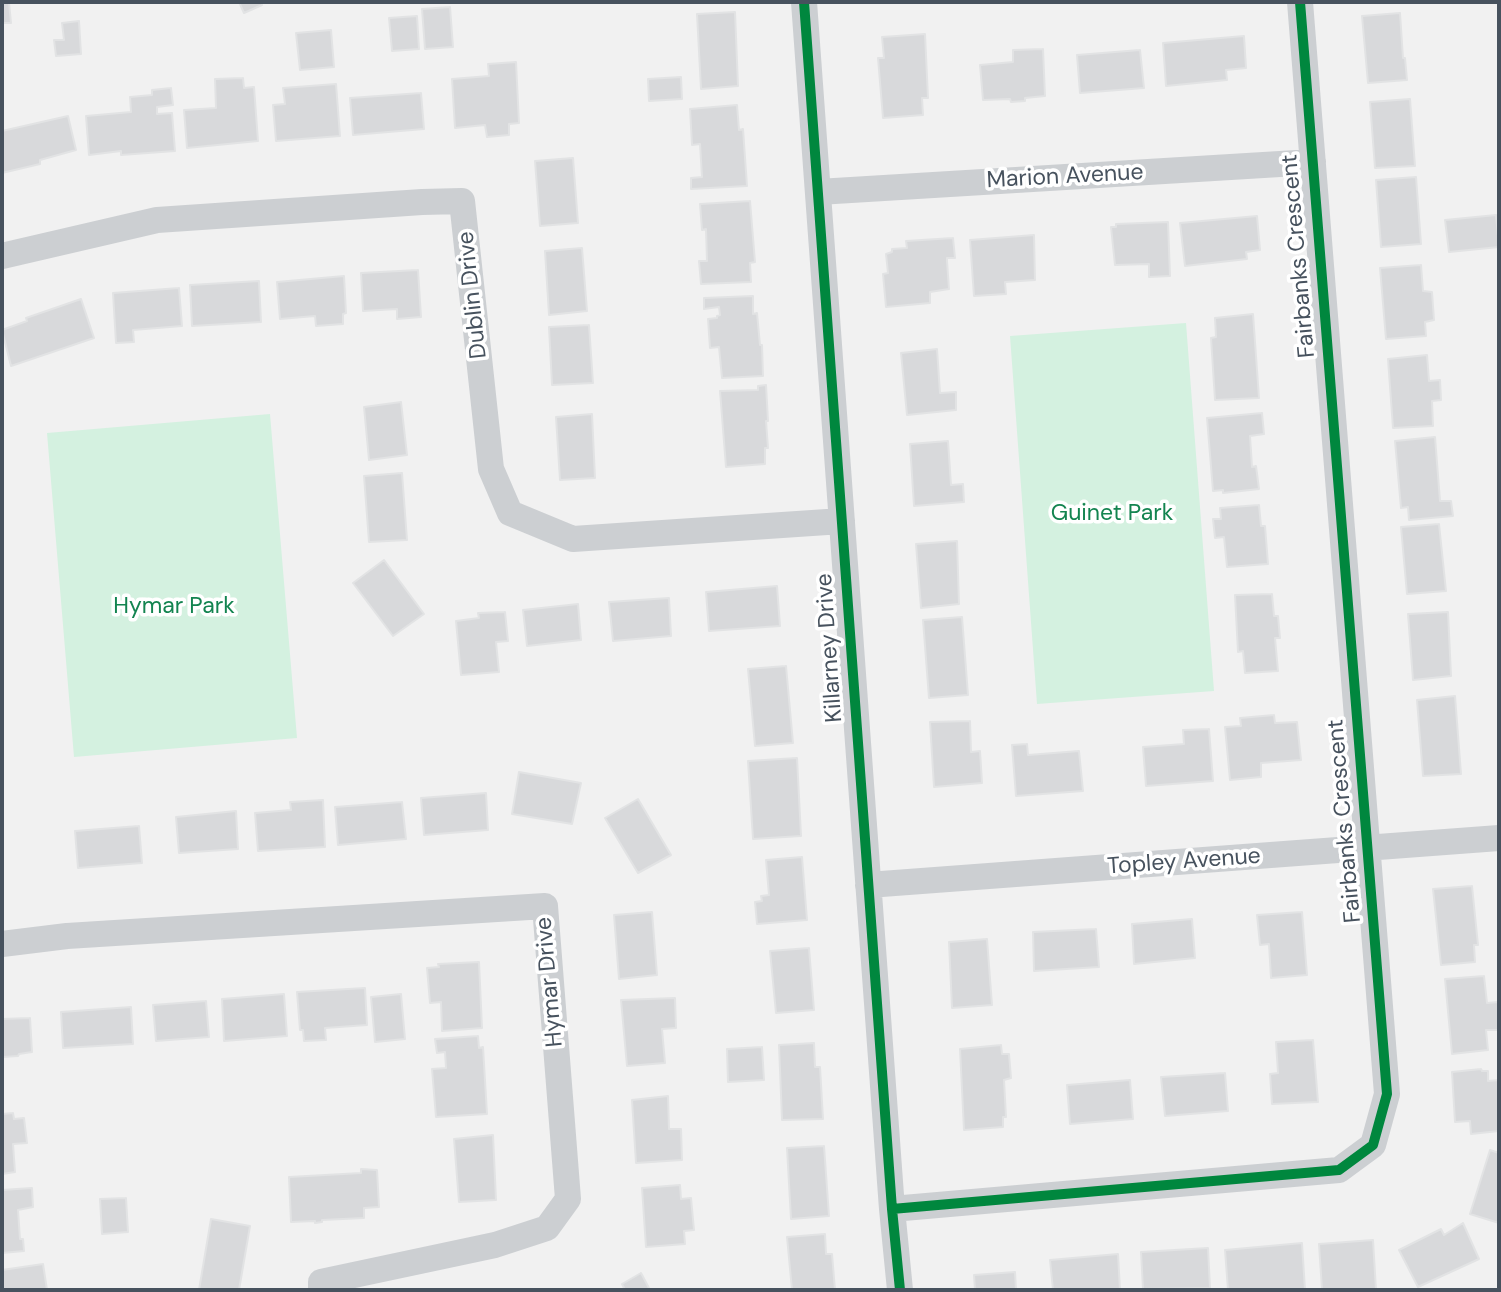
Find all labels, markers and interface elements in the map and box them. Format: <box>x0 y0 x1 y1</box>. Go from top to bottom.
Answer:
street label: Fairbanks Crescent <box>1276 153 1322 359</box>
street label: Marion Avenue <box>986 159 1144 195</box>
street label: Dublin Drive <box>453 230 493 360</box>
park label: Guinet Park <box>1051 500 1173 528</box>
street label: Killarney Drive <box>811 573 849 723</box>
park label: Hymar Park <box>113 593 235 621</box>
street label: Fairbanks Crescent <box>1322 718 1368 924</box>
street label: Topley Avenue <box>1106 843 1262 881</box>
street label: Hymar Drive <box>531 916 569 1048</box>

